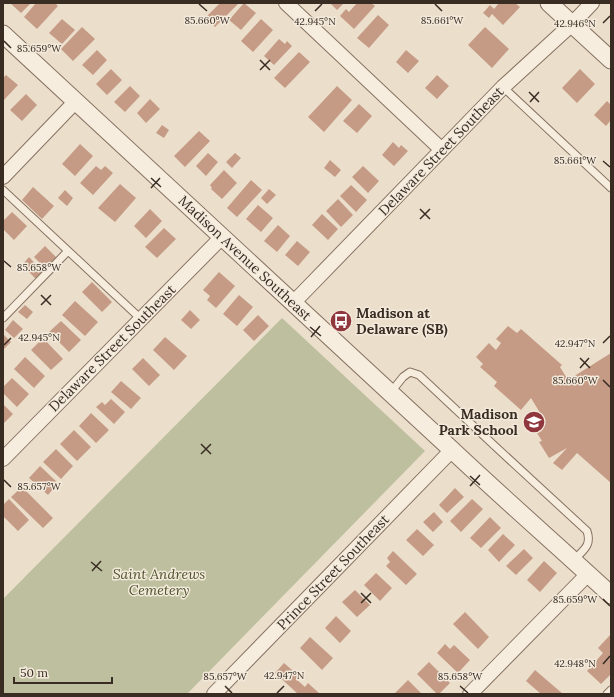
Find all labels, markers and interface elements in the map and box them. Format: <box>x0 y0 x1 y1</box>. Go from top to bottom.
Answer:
text: 85.660°W <box>184 14 231 27</box>
text: 85.661°W <box>421 14 464 27</box>
text: 42.945°N <box>294 15 336 28</box>
text: 42.946°N <box>554 17 596 30</box>
text: 85.659°W <box>17 42 62 55</box>
street label: Delaware Street Southeast <box>375 82 508 219</box>
text: 85.661°W <box>554 154 597 167</box>
street label: Madison Avenue Southeast <box>175 192 316 325</box>
text: 85.658°W <box>17 261 62 274</box>
street label: Delaware Street Southeast <box>45 280 180 415</box>
place label: Madison at Delaware (SB) <box>356 304 448 338</box>
bus stop icon: Madison at Delaware (SB) <box>328 308 354 334</box>
text: 42.945°N <box>18 331 60 344</box>
text: 42.947°N <box>555 337 596 350</box>
text: 85.660°W <box>552 374 599 387</box>
place label: Madison Park School <box>439 405 519 439</box>
school or university icon: Madison Park School <box>521 409 547 435</box>
text: 85.657°W <box>17 480 62 493</box>
street label: Prince Street Southeast <box>273 510 393 634</box>
park label: Saint Andrews Cemetery <box>113 565 205 599</box>
text: 85.659°W <box>553 593 598 606</box>
text: 42.948°N <box>554 657 596 670</box>
scale bar <box>14 659 112 685</box>
text: 50 m <box>20 665 48 680</box>
text: 42.947°N <box>264 669 305 682</box>
text: 85.657°W <box>203 670 248 683</box>
text: 85.658°W <box>438 670 483 683</box>

